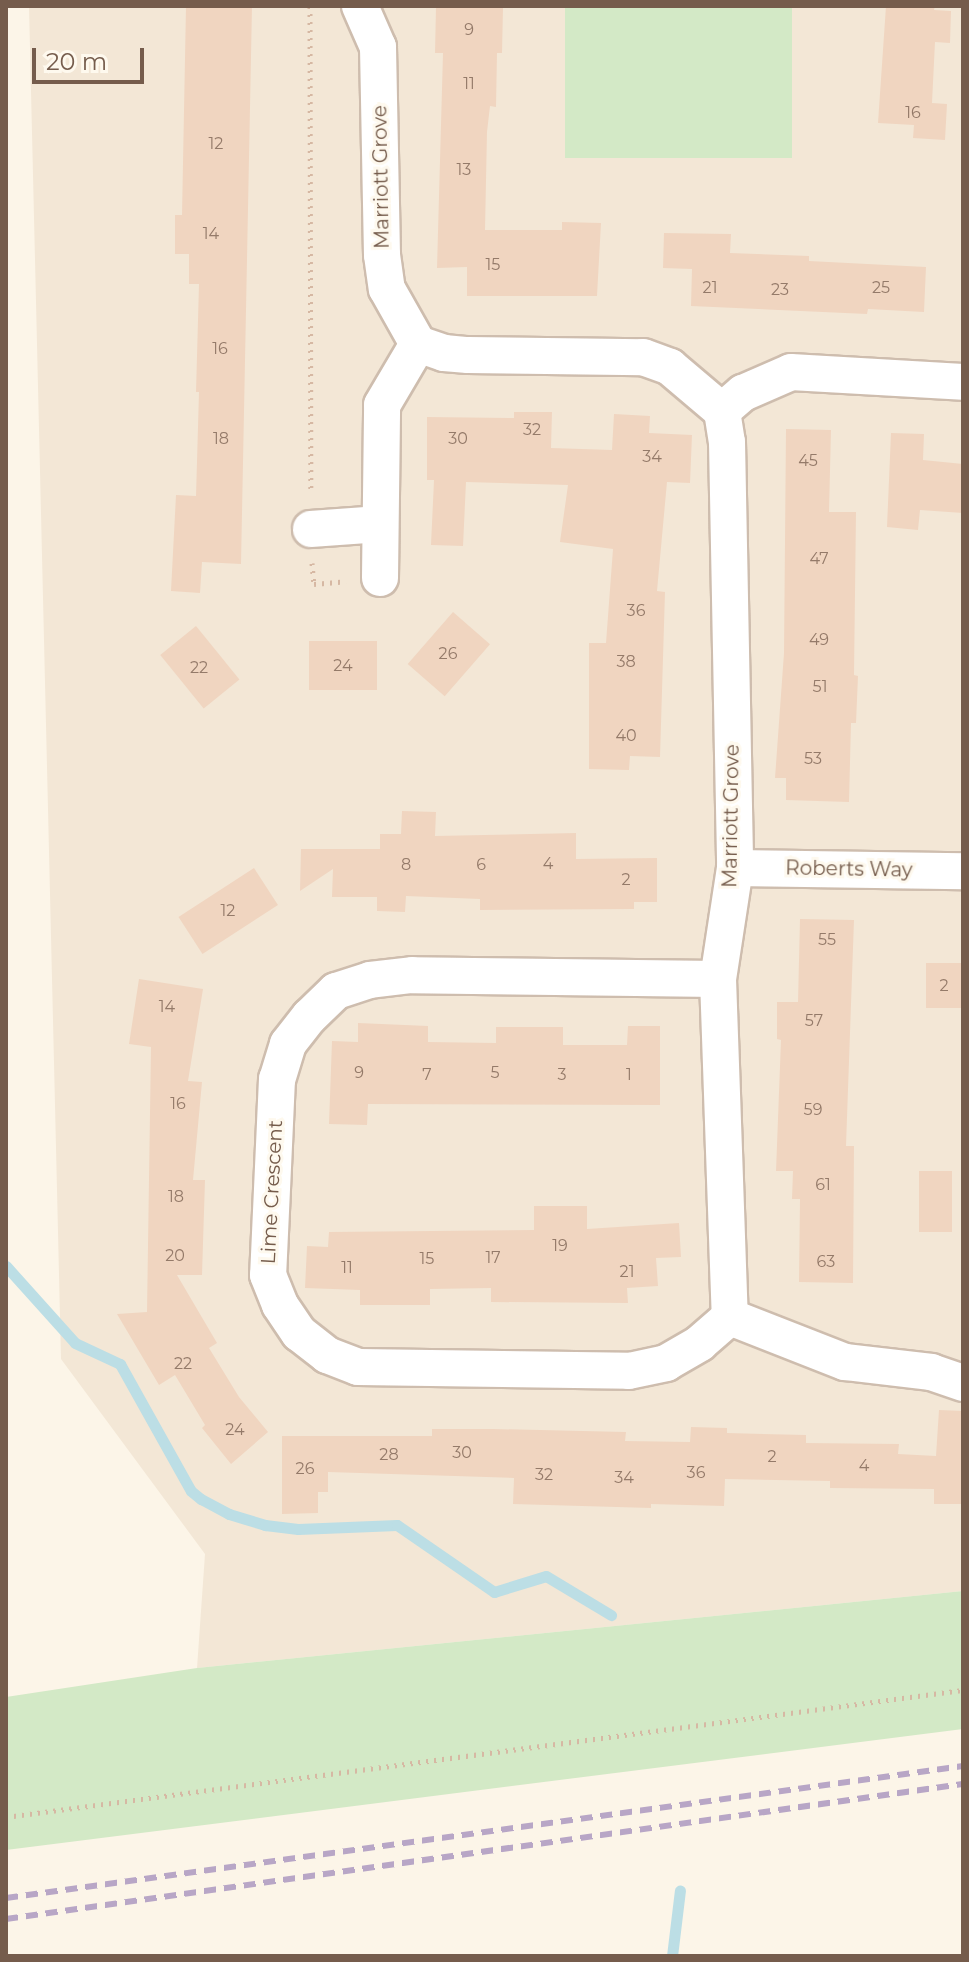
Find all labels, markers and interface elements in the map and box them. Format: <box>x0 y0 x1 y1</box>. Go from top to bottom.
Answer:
house number: 9 <box>464 20 474 40</box>
scale bar <box>36 32 148 82</box>
text: 20 m <box>46 47 107 76</box>
house number: 11 <box>463 74 475 94</box>
house number: 16 <box>905 103 921 123</box>
street label: Marriott Grove <box>368 105 394 249</box>
house number: 12 <box>209 134 223 154</box>
house number: 13 <box>457 160 471 180</box>
house number: 14 <box>203 224 219 244</box>
house number: 15 <box>486 255 500 275</box>
house number: 21 <box>703 278 717 298</box>
house number: 25 <box>872 278 890 298</box>
house number: 23 <box>771 280 789 300</box>
house number: 16 <box>212 339 228 359</box>
house number: 32 <box>523 420 541 440</box>
house number: 18 <box>213 429 229 449</box>
house number: 30 <box>448 429 468 449</box>
house number: 34 <box>642 447 662 467</box>
house number: 45 <box>798 451 818 471</box>
house number: 47 <box>809 549 829 569</box>
house number: 36 <box>627 601 645 621</box>
house number: 49 <box>809 630 829 650</box>
house number: 26 <box>439 644 457 664</box>
house number: 38 <box>616 652 636 672</box>
house number: 24 <box>333 656 353 676</box>
house number: 22 <box>190 658 208 678</box>
house number: 51 <box>813 677 827 697</box>
house number: 40 <box>615 726 637 746</box>
street label: Marriott Grove <box>718 744 744 888</box>
house number: 53 <box>804 749 822 769</box>
house number: 4 <box>543 854 553 874</box>
house number: 8 <box>401 855 411 875</box>
house number: 6 <box>476 855 486 875</box>
street label: Roberts Way <box>785 856 913 882</box>
house number: 2 <box>621 870 631 890</box>
house number: 12 <box>221 901 235 921</box>
house number: 55 <box>818 930 836 950</box>
house number: 2 <box>939 976 949 996</box>
house number: 14 <box>159 997 175 1017</box>
house number: 57 <box>805 1011 823 1031</box>
house number: 9 <box>354 1063 364 1083</box>
house number: 5 <box>490 1063 500 1083</box>
house number: 7 <box>422 1065 432 1085</box>
house number: 3 <box>557 1065 567 1085</box>
house number: 1 <box>626 1065 632 1085</box>
house number: 16 <box>170 1094 186 1114</box>
house number: 59 <box>804 1100 822 1120</box>
street label: Lime Crescent <box>256 1119 288 1265</box>
house number: 61 <box>815 1175 831 1195</box>
house number: 18 <box>168 1187 184 1207</box>
house number: 19 <box>552 1236 568 1256</box>
house number: 20 <box>165 1246 185 1266</box>
house number: 17 <box>485 1248 501 1268</box>
house number: 15 <box>420 1249 434 1269</box>
house number: 63 <box>817 1252 835 1272</box>
house number: 11 <box>341 1258 353 1278</box>
house number: 21 <box>620 1262 634 1282</box>
house number: 22 <box>174 1354 192 1374</box>
house number: 24 <box>225 1420 245 1440</box>
house number: 30 <box>452 1443 472 1463</box>
house number: 28 <box>379 1445 399 1465</box>
house number: 2 <box>767 1447 777 1467</box>
house number: 4 <box>859 1456 869 1476</box>
house number: 26 <box>296 1459 314 1479</box>
house number: 36 <box>687 1463 705 1483</box>
house number: 32 <box>535 1465 553 1485</box>
house number: 34 <box>614 1468 634 1488</box>

